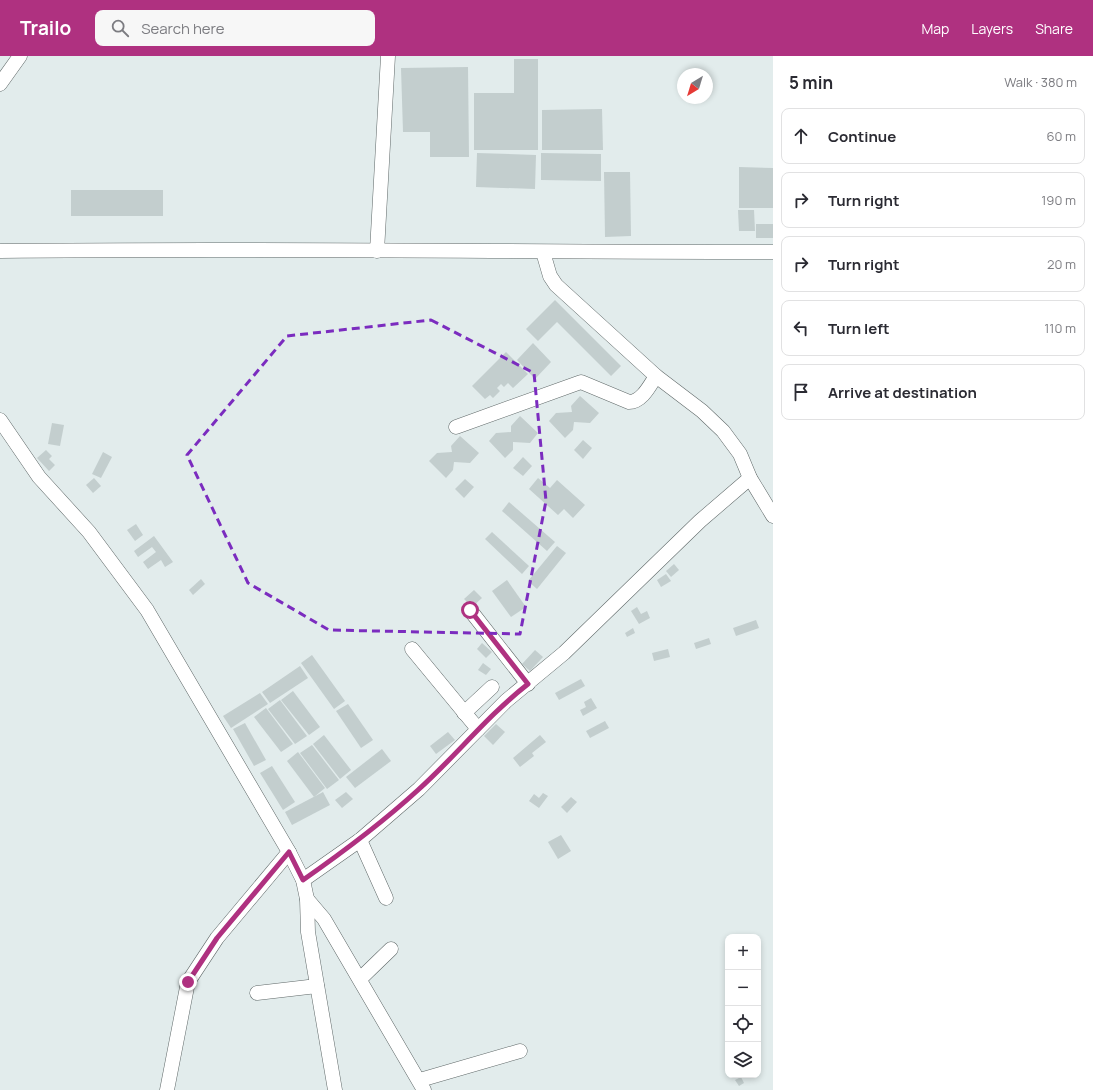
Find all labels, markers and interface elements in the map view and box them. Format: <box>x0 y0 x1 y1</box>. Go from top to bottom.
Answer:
search box <box>95 10 375 46</box>
text: Trailo <box>20 15 71 41</box>
icon: search <box>109 17 131 39</box>
text: Search here <box>141 18 225 39</box>
text: Map <box>921 19 949 38</box>
text: Layers <box>971 19 1013 38</box>
text: Share <box>1035 19 1073 38</box>
north arrow <box>677 68 713 104</box>
text: 5 min <box>789 71 833 94</box>
text: Walk · 380 m <box>1004 73 1077 91</box>
icon: ahead <box>790 125 812 147</box>
text: Continue <box>828 126 896 147</box>
text: 60 m <box>1046 127 1076 145</box>
icon: right <box>790 189 812 211</box>
text: Turn right <box>828 190 899 211</box>
text: 190 m <box>1041 191 1076 209</box>
icon: right <box>790 253 812 275</box>
text: Turn right <box>828 254 899 275</box>
text: 20 m <box>1047 255 1076 273</box>
icon: left <box>790 317 812 339</box>
text: Turn left <box>828 318 890 339</box>
text: 110 m <box>1044 319 1076 337</box>
icon: arrive <box>790 381 812 403</box>
text: Arrive at destination <box>828 382 977 403</box>
route start <box>461 601 479 619</box>
map controls <box>725 934 761 1078</box>
button: + <box>725 934 761 970</box>
button: − <box>725 970 761 1006</box>
route end <box>179 973 197 991</box>
button: locate <box>725 1006 761 1042</box>
button: layers <box>725 1042 761 1078</box>

